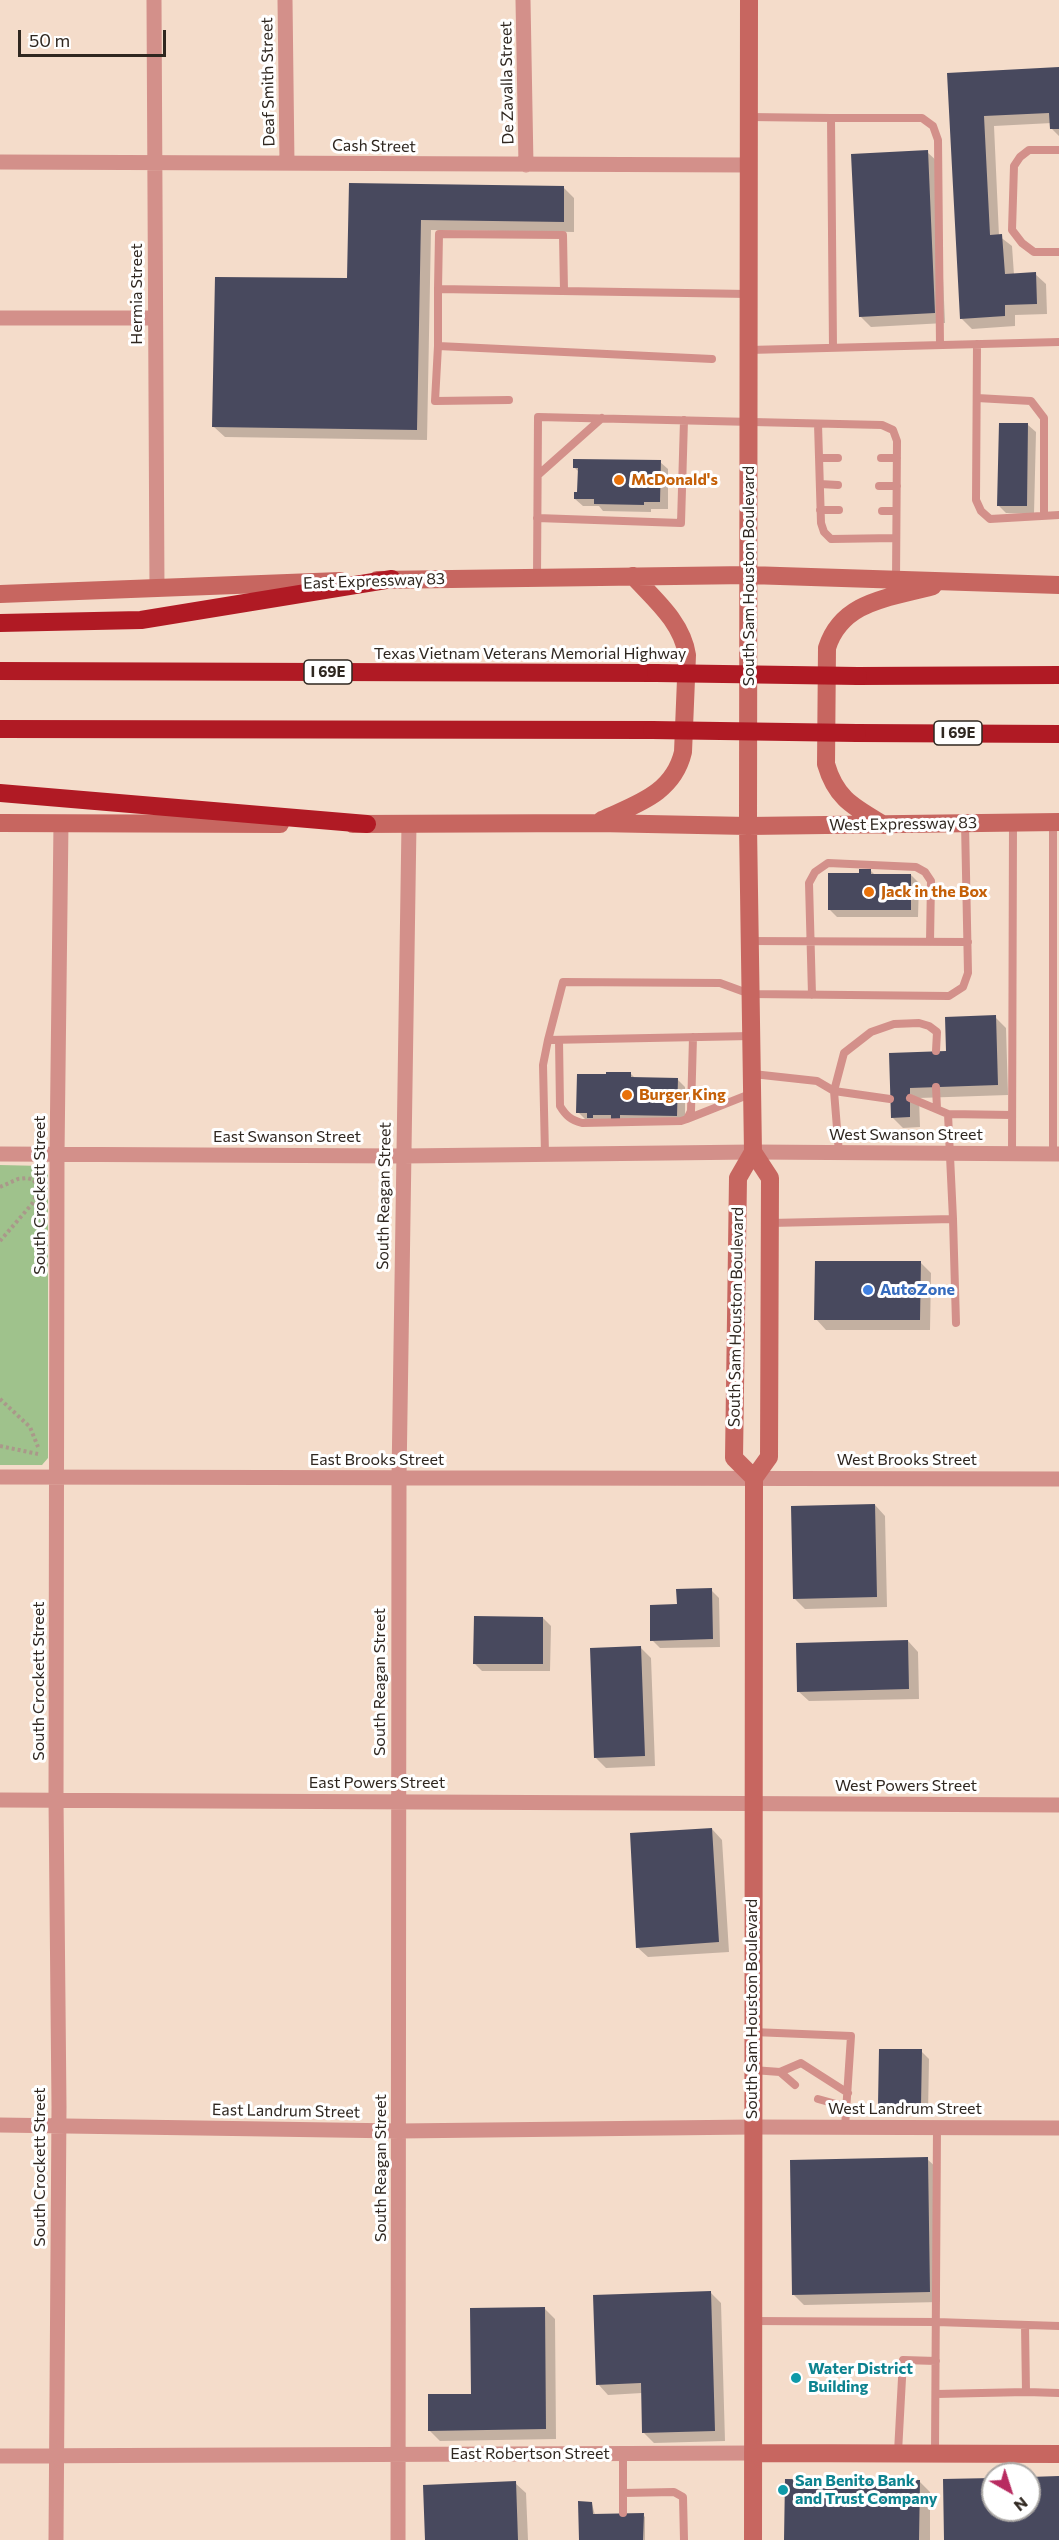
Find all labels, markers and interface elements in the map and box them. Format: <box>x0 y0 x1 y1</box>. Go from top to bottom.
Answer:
street label: Deaf Smith Street <box>257 17 279 147</box>
scale bar <box>21 18 170 56</box>
street label: De Zavalla Street <box>496 21 518 145</box>
text: 50 m <box>29 29 70 51</box>
street label: Cash Street <box>332 136 416 156</box>
street label: Hermia Street <box>127 243 147 345</box>
street label: South Sam Houston Boulevard <box>739 466 759 686</box>
place label: McDonald's <box>631 470 718 490</box>
marker: McDonald's <box>612 473 626 487</box>
street label: East Expressway 83 <box>303 569 445 593</box>
street label: Texas Vietnam Veterans Memorial Highway <box>374 644 686 664</box>
road number: I 69E <box>304 660 352 684</box>
road number: I 69E <box>934 721 982 745</box>
street label: West Expressway 83 <box>829 813 977 835</box>
place label: Jack in the Box <box>881 882 988 902</box>
marker: Jack in the Box <box>862 885 876 899</box>
place label: Burger King <box>639 1085 726 1105</box>
marker: Burger King <box>620 1088 634 1102</box>
street label: South Crockett Street <box>30 1115 50 1275</box>
street label: South Reagan Street <box>373 1122 395 1270</box>
street label: West Swanson Street <box>829 1125 983 1145</box>
street label: East Swanson Street <box>213 1127 361 1147</box>
street label: South Sam Houston Boulevard <box>724 1207 748 1427</box>
place label: AutoZone <box>880 1280 955 1300</box>
marker: AutoZone <box>861 1283 875 1297</box>
street label: East Brooks Street <box>310 1450 444 1470</box>
street label: West Brooks Street <box>837 1450 977 1470</box>
street label: South Crockett Street <box>29 1601 49 1761</box>
street label: South Reagan Street <box>370 1608 390 1756</box>
street label: East Powers Street <box>309 1773 445 1793</box>
street label: West Powers Street <box>835 1776 977 1796</box>
street label: South Sam Houston Boulevard <box>742 1899 762 2119</box>
street label: South Crockett Street <box>30 2087 50 2247</box>
street label: South Reagan Street <box>371 2094 391 2242</box>
street label: West Landrum Street <box>828 2099 982 2119</box>
street label: East Landrum Street <box>212 2100 360 2122</box>
place label: Water District Building <box>808 2359 913 2397</box>
marker: Water District Building <box>789 2371 803 2385</box>
street label: East Robertson Street <box>450 2444 610 2464</box>
north arrow <box>981 2462 1041 2522</box>
place label: San Benito Bank and Trust Company <box>795 2471 938 2509</box>
marker: San Benito Bank and Trust Company <box>776 2483 790 2497</box>
text: N <box>1011 2494 1032 2516</box>

